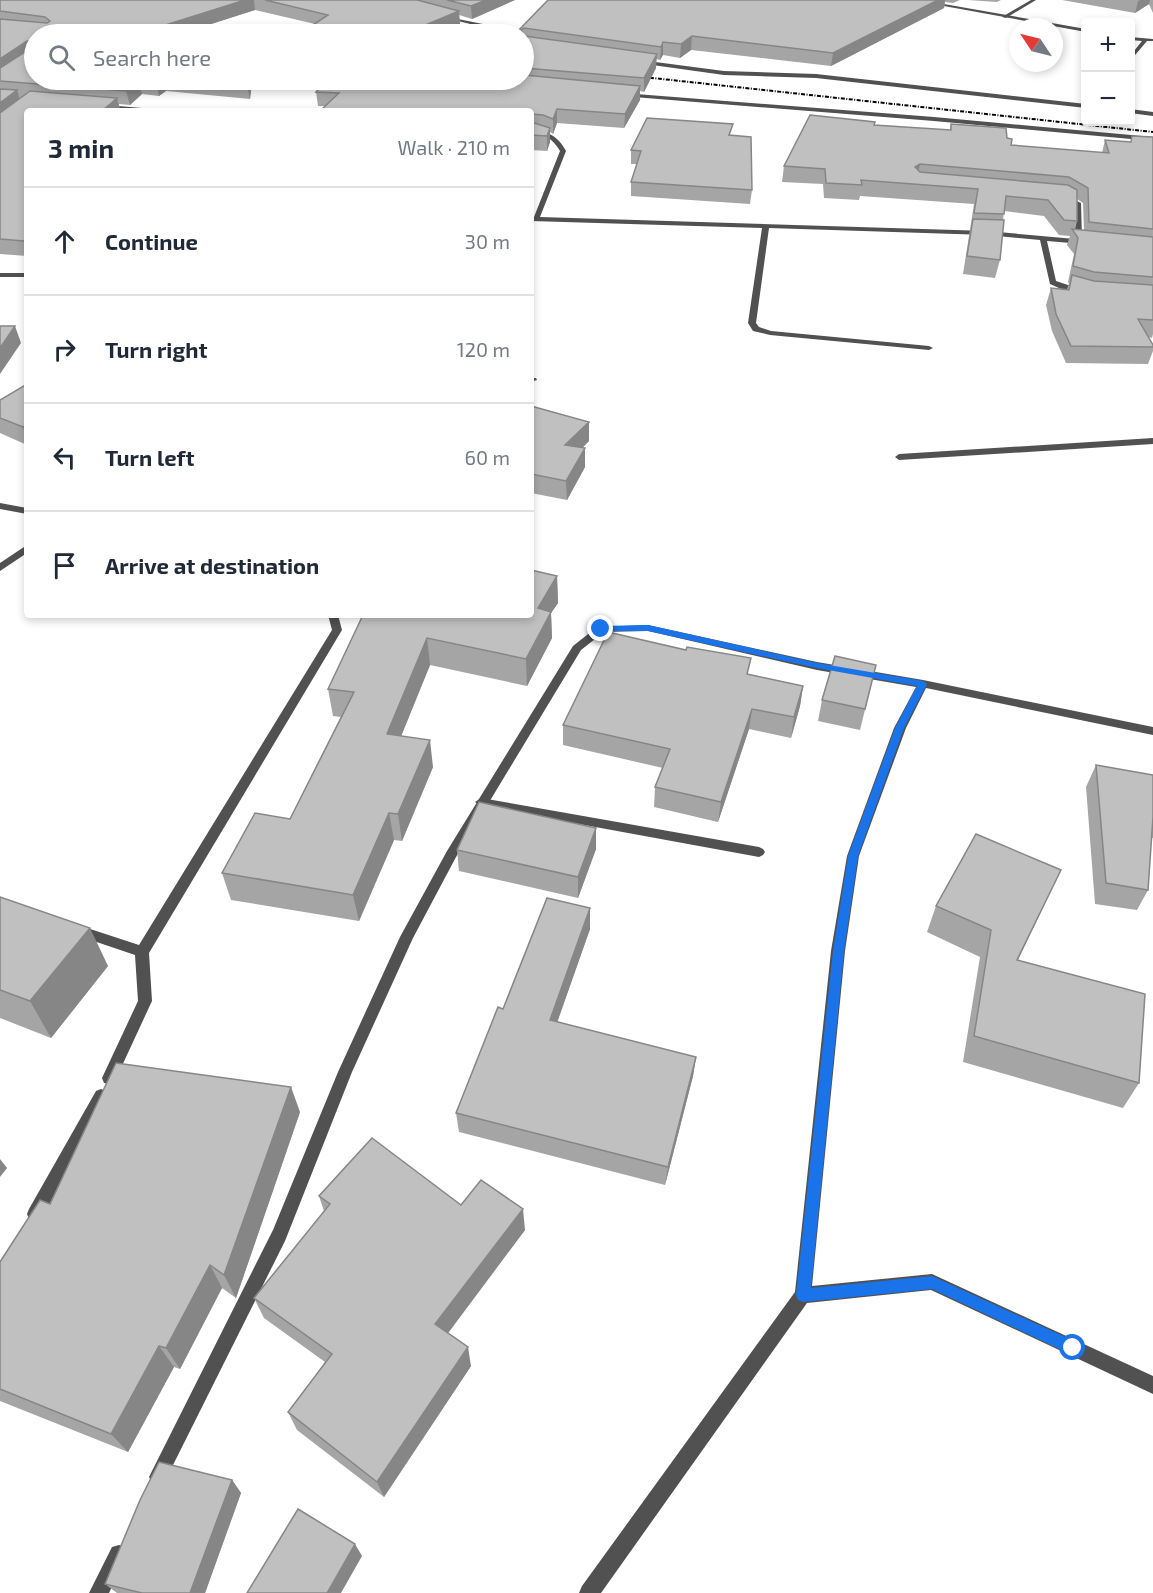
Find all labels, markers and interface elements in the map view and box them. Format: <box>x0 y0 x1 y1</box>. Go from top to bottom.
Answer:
north arrow <box>1009 18 1063 72</box>
map controls <box>1081 18 1135 126</box>
button: + <box>1081 18 1135 72</box>
search box <box>24 24 534 90</box>
icon: search <box>45 41 78 74</box>
text: Search here <box>93 44 211 70</box>
button: − <box>1081 72 1135 126</box>
text: 3 min <box>48 132 114 163</box>
text: Walk · 210 m <box>398 135 510 159</box>
icon: ahead <box>48 225 81 258</box>
text: Continue <box>105 228 198 254</box>
text: 30 m <box>465 229 510 253</box>
icon: right <box>48 333 81 366</box>
text: Turn right <box>105 336 207 362</box>
text: 120 m <box>457 337 510 361</box>
icon: left <box>48 441 81 474</box>
text: Turn left <box>105 444 194 470</box>
text: 60 m <box>465 445 510 469</box>
icon: arrive <box>48 549 81 582</box>
text: Arrive at destination <box>105 552 319 578</box>
route end <box>587 615 613 641</box>
route start <box>1059 1334 1085 1360</box>

